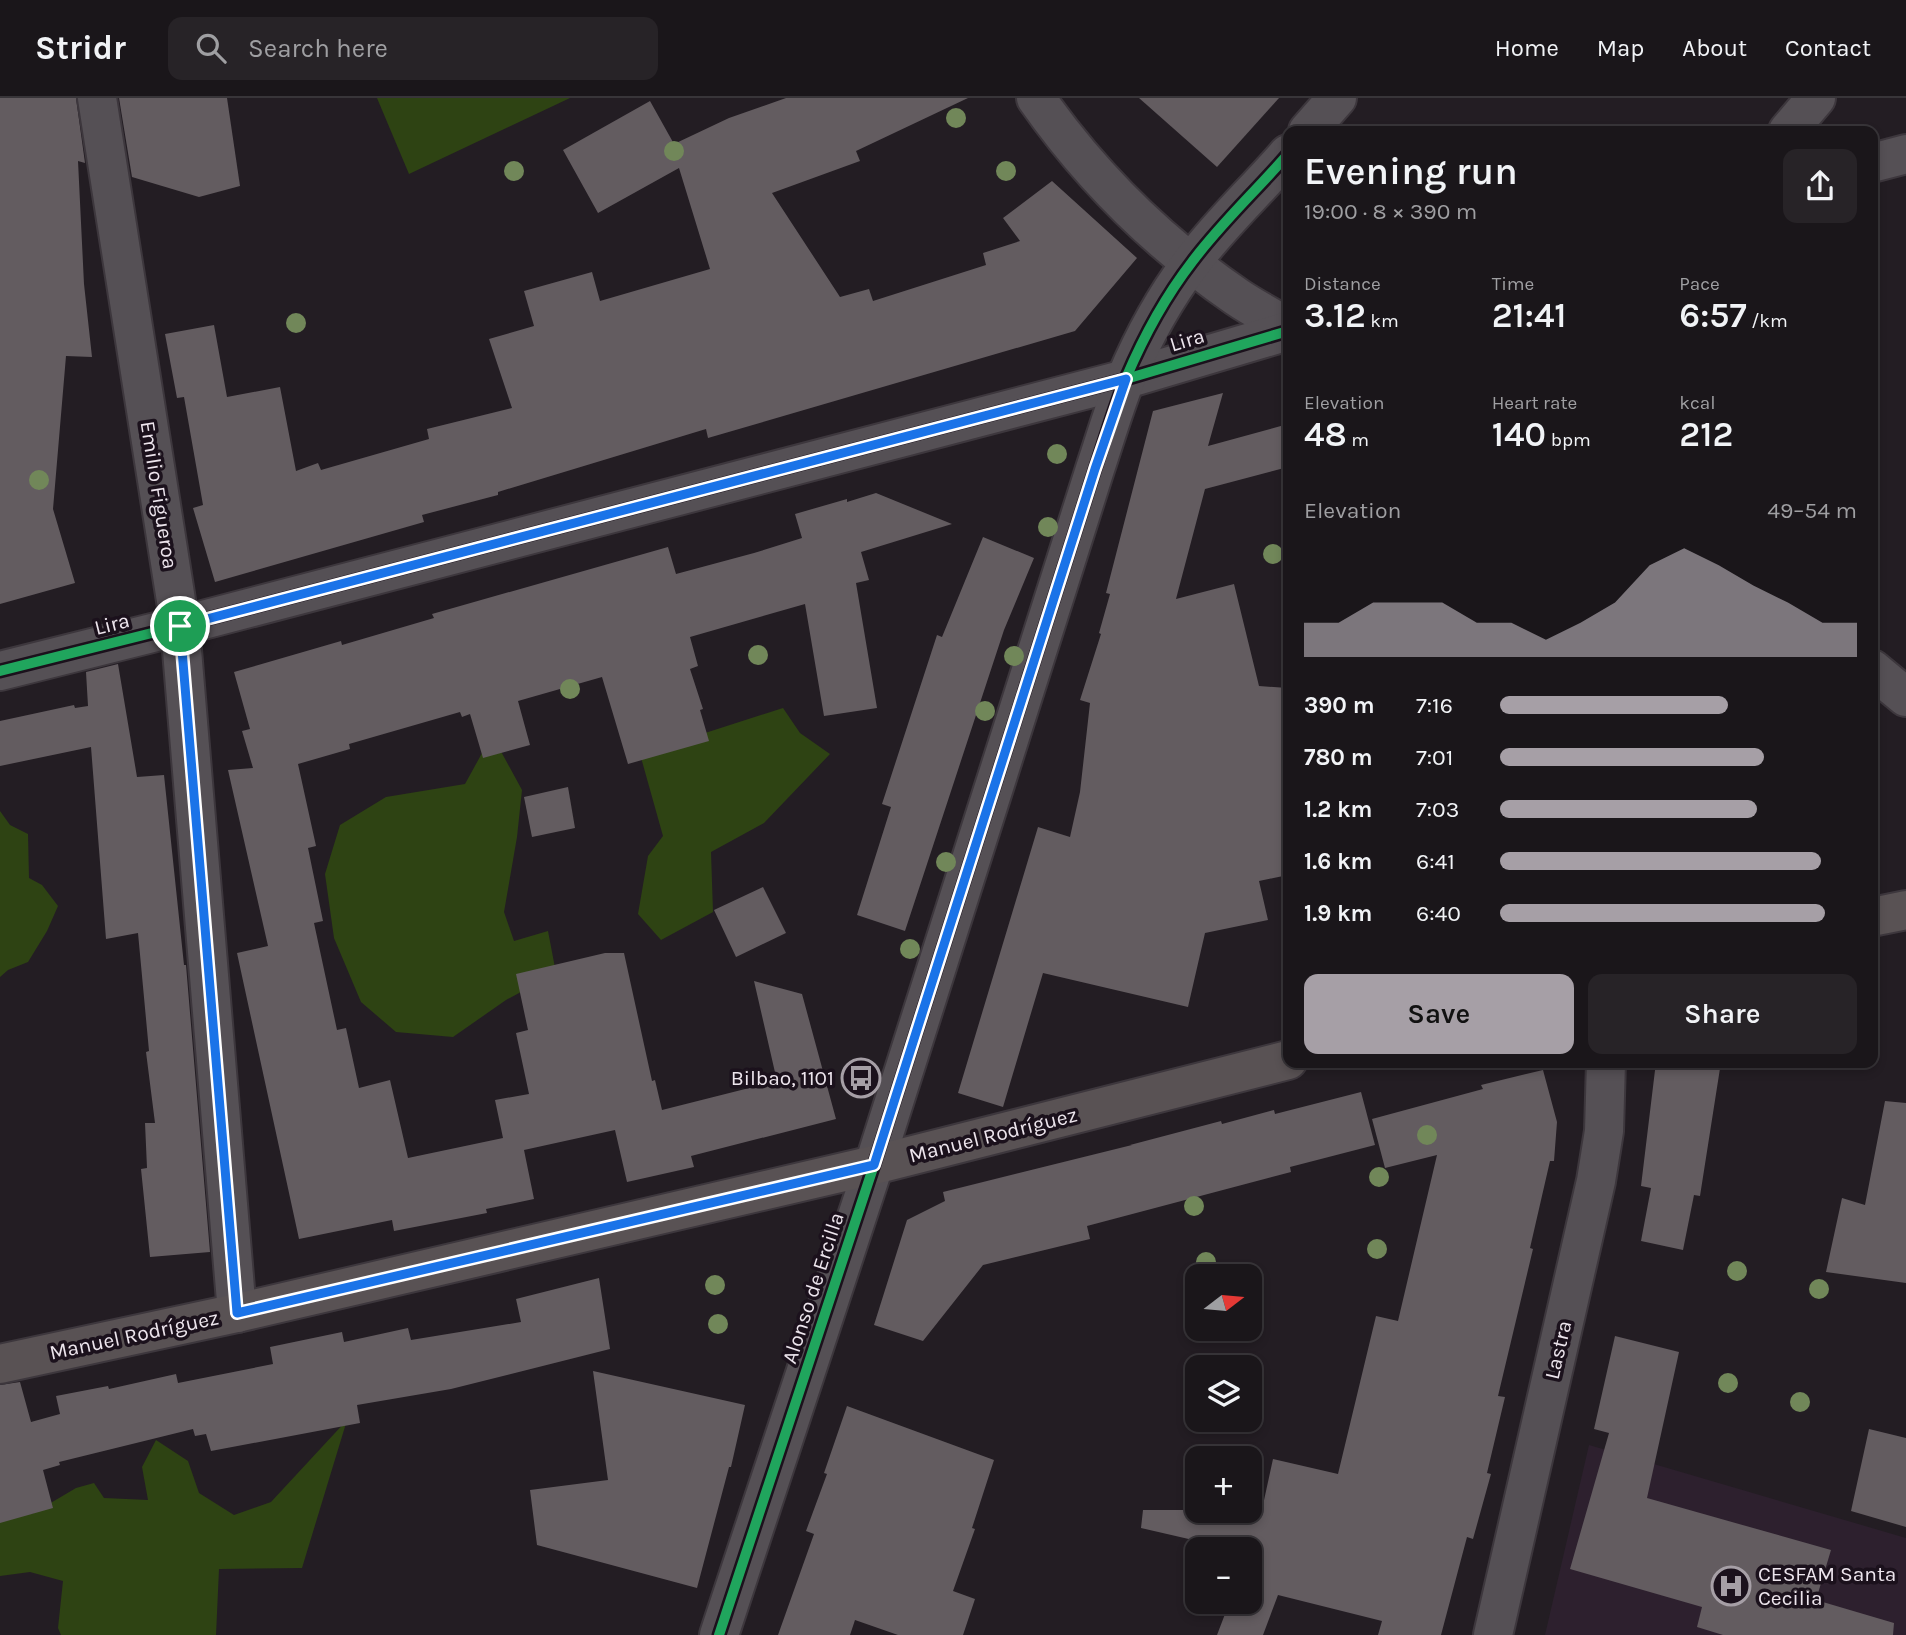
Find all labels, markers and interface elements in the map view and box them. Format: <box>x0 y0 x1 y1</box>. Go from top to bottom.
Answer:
search box <box>168 17 658 80</box>
text: Stridr <box>35 29 126 67</box>
icon: search <box>192 29 230 67</box>
text: Search here <box>248 33 388 64</box>
text: Home <box>1495 34 1559 62</box>
text: Map <box>1597 34 1644 62</box>
text: About <box>1682 34 1747 62</box>
text: Contact <box>1785 34 1871 62</box>
text: Evening run <box>1304 149 1518 194</box>
button: share <box>1783 149 1857 223</box>
text: 19:00 · 8 × 390 m <box>1304 198 1477 225</box>
text: Distance <box>1304 273 1381 295</box>
text: Time <box>1492 273 1534 295</box>
text: Pace <box>1679 273 1720 295</box>
text: 3.12 <box>1304 295 1366 336</box>
text: 21:41 <box>1492 295 1567 336</box>
text: 6:57 <box>1679 295 1747 336</box>
text: km <box>1366 310 1399 332</box>
text: /km <box>1747 310 1788 332</box>
street label: Lira <box>1167 323 1207 357</box>
text: Elevation <box>1304 392 1384 414</box>
text: Heart rate <box>1492 392 1577 414</box>
text: kcal <box>1679 392 1716 414</box>
text: 48 <box>1304 414 1347 455</box>
text: 140 <box>1492 414 1546 455</box>
text: 212 <box>1679 414 1733 455</box>
street label: Emilio Figueroa <box>135 419 183 571</box>
text: m <box>1347 429 1369 451</box>
text: bpm <box>1546 429 1591 451</box>
text: Elevation <box>1304 497 1401 524</box>
text: 49–54 m <box>1767 497 1857 524</box>
pin <box>150 596 210 656</box>
icon: arrive <box>161 607 199 645</box>
street label: Lira <box>92 608 132 640</box>
text: 390 m <box>1304 692 1375 719</box>
text: 7:16 <box>1416 692 1453 719</box>
text: 780 m <box>1304 744 1373 771</box>
text: 7:01 <box>1416 744 1453 771</box>
text: 1.2 km <box>1304 796 1372 823</box>
text: 7:03 <box>1416 796 1459 823</box>
text: 1.6 km <box>1304 848 1372 875</box>
text: 6:41 <box>1416 848 1455 875</box>
text: 1.9 km <box>1304 900 1372 927</box>
text: 6:40 <box>1416 900 1461 927</box>
button: Save <box>1304 974 1574 1054</box>
button: Share <box>1588 974 1857 1054</box>
bus stop icon: Bilbao, 1101 <box>840 1057 882 1099</box>
place label: Bilbao, 1101 <box>731 1066 834 1090</box>
street label: Manuel Rodríguez <box>906 1103 1080 1167</box>
street label: Alonso de Ercilla <box>777 1209 849 1367</box>
north arrow <box>1185 1264 1262 1340</box>
map controls <box>1185 1264 1262 1614</box>
street label: Manuel Rodríguez <box>47 1305 221 1365</box>
street label: Lastra <box>1540 1318 1576 1382</box>
button: layers <box>1185 1355 1262 1432</box>
button: + <box>1185 1446 1262 1523</box>
button: − <box>1185 1537 1262 1614</box>
place label: CESFAM Santa Cecilia <box>1758 1562 1896 1610</box>
hospital icon: CESFAM Santa Cecilia <box>1710 1565 1752 1607</box>

